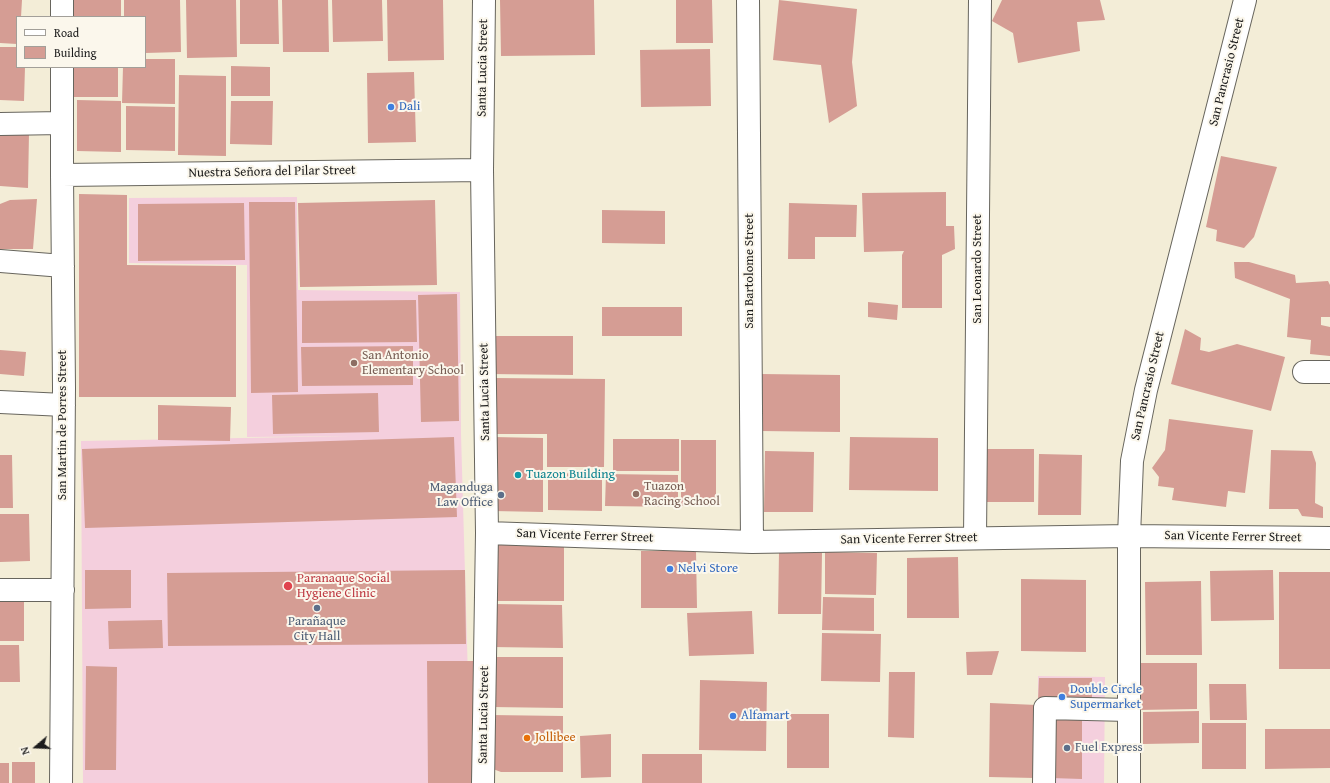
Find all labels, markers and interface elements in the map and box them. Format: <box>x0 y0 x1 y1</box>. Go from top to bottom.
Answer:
legend <box>16 16 146 68</box>
street label: San Pancrasio Street <box>1206 16 1248 128</box>
street label: Santa Lucia Street <box>474 19 492 117</box>
text: Road <box>54 24 79 41</box>
text: Building <box>54 44 97 61</box>
place label: Dali <box>399 99 420 115</box>
marker: Dali <box>386 102 396 112</box>
street label: Nuestra Señora del Pilar Street <box>188 163 356 181</box>
street label: San Bartolome Street <box>742 213 758 329</box>
street label: San Leonardo Street <box>970 214 986 324</box>
street label: San Pancrasio Street <box>1128 330 1168 442</box>
street label: Santa Lucia Street <box>476 343 494 441</box>
place label: San Antonio Elementary School <box>362 348 464 379</box>
street label: San Martin de Porres Street <box>55 350 71 500</box>
marker: San Antonio Elementary School <box>349 358 359 368</box>
place label: Tuazon Building <box>526 467 615 483</box>
marker: Tuazon Building <box>513 470 523 480</box>
place label: Tuazon Racing School <box>644 479 720 510</box>
place label: Maganduga Law Office <box>430 480 493 511</box>
marker: Tuazon Racing School <box>631 489 641 499</box>
marker: Maganduga Law Office <box>496 490 506 500</box>
street label: San Vicente Ferrer Street <box>516 526 654 546</box>
street label: San Vicente Ferrer Street <box>1164 528 1302 546</box>
street label: San Vicente Ferrer Street <box>840 530 978 548</box>
place label: Nelvi Store <box>678 561 738 577</box>
marker: Nelvi Store <box>665 564 675 574</box>
place label: Paranaque Social Hygiene Clinic <box>297 571 390 602</box>
marker: Paranaque Social Hygiene Clinic <box>282 580 294 592</box>
marker: Parañaque City Hall <box>312 603 322 613</box>
place label: Parañaque City Hall <box>288 614 346 645</box>
street label: Santa Lucia Street <box>475 666 493 764</box>
place label: Double Circle Supermarket <box>1070 682 1142 713</box>
marker: Double Circle Supermarket <box>1057 692 1067 702</box>
place label: Alfamart <box>741 708 790 724</box>
marker: Alfamart <box>728 711 738 721</box>
north arrow <box>16 727 56 767</box>
place label: Jollibee <box>535 730 576 746</box>
marker: Jollibee <box>522 733 532 743</box>
place label: Fuel Express <box>1075 740 1143 756</box>
marker: Fuel Express <box>1062 743 1072 753</box>
text: N <box>16 745 33 757</box>

